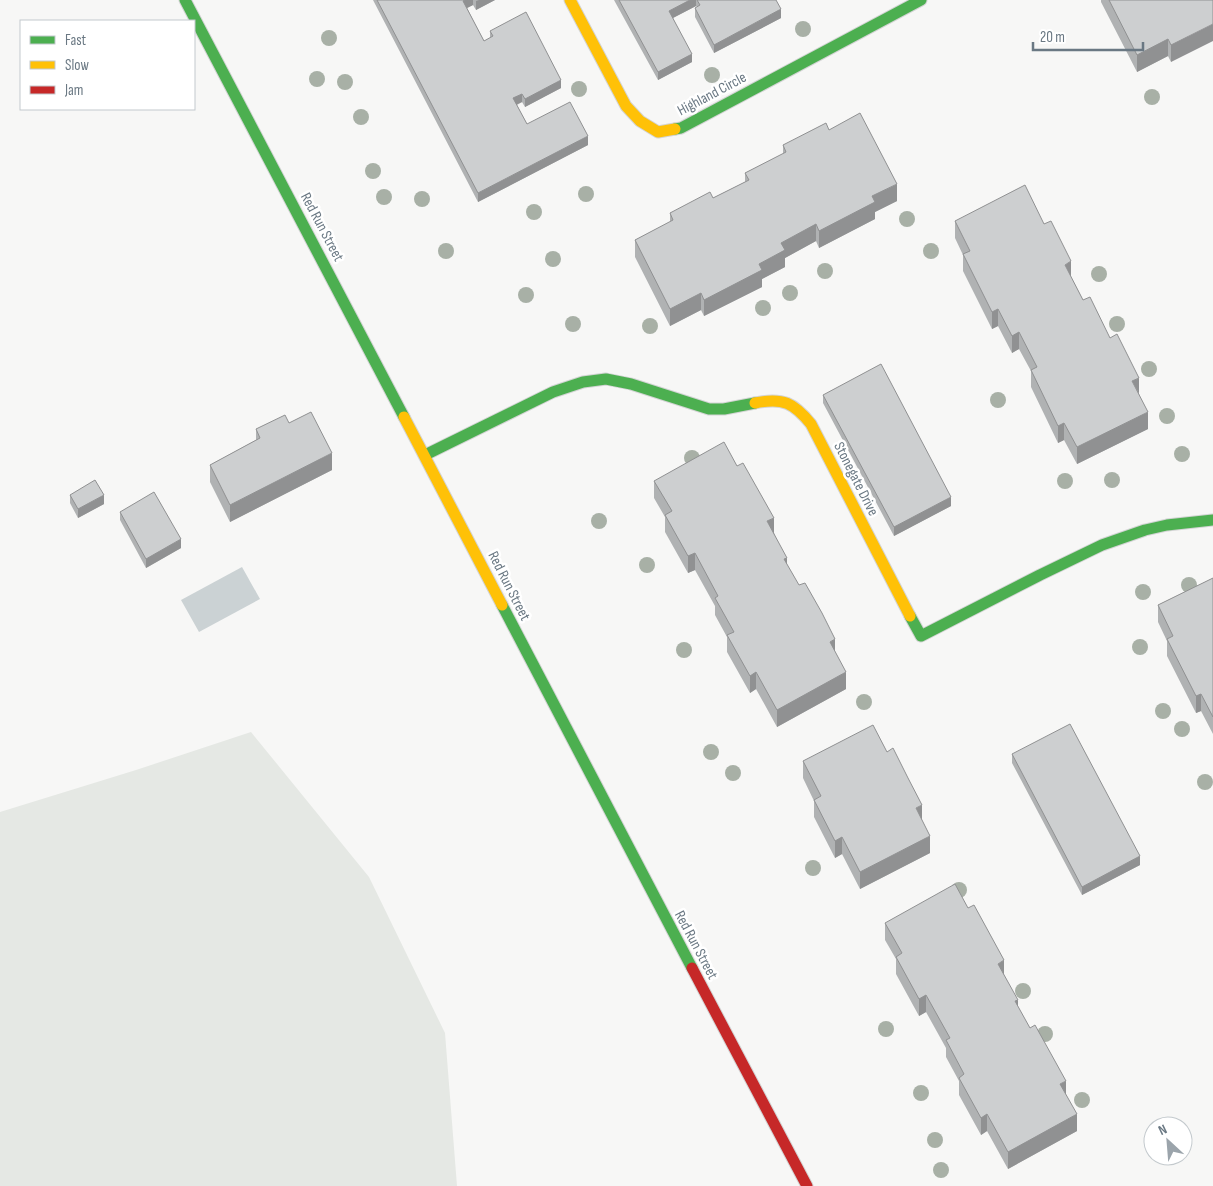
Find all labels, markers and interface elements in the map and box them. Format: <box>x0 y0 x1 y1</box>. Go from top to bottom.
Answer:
legend <box>20 20 195 110</box>
scale bar <box>1033 20 1143 52</box>
text: 20 m <box>1040 28 1065 47</box>
text: Fast <box>65 31 87 50</box>
text: Slow <box>65 56 89 75</box>
street label: Highland Circle <box>674 68 750 120</box>
text: Jam <box>64 81 83 100</box>
street label: Red Run Street <box>296 189 348 265</box>
street label: Stonegate Drive <box>829 439 883 519</box>
street label: Red Run Street <box>483 548 535 624</box>
street label: Red Run Street <box>670 907 722 983</box>
north arrow <box>1143 1116 1193 1166</box>
text: N <box>1155 1120 1170 1139</box>

